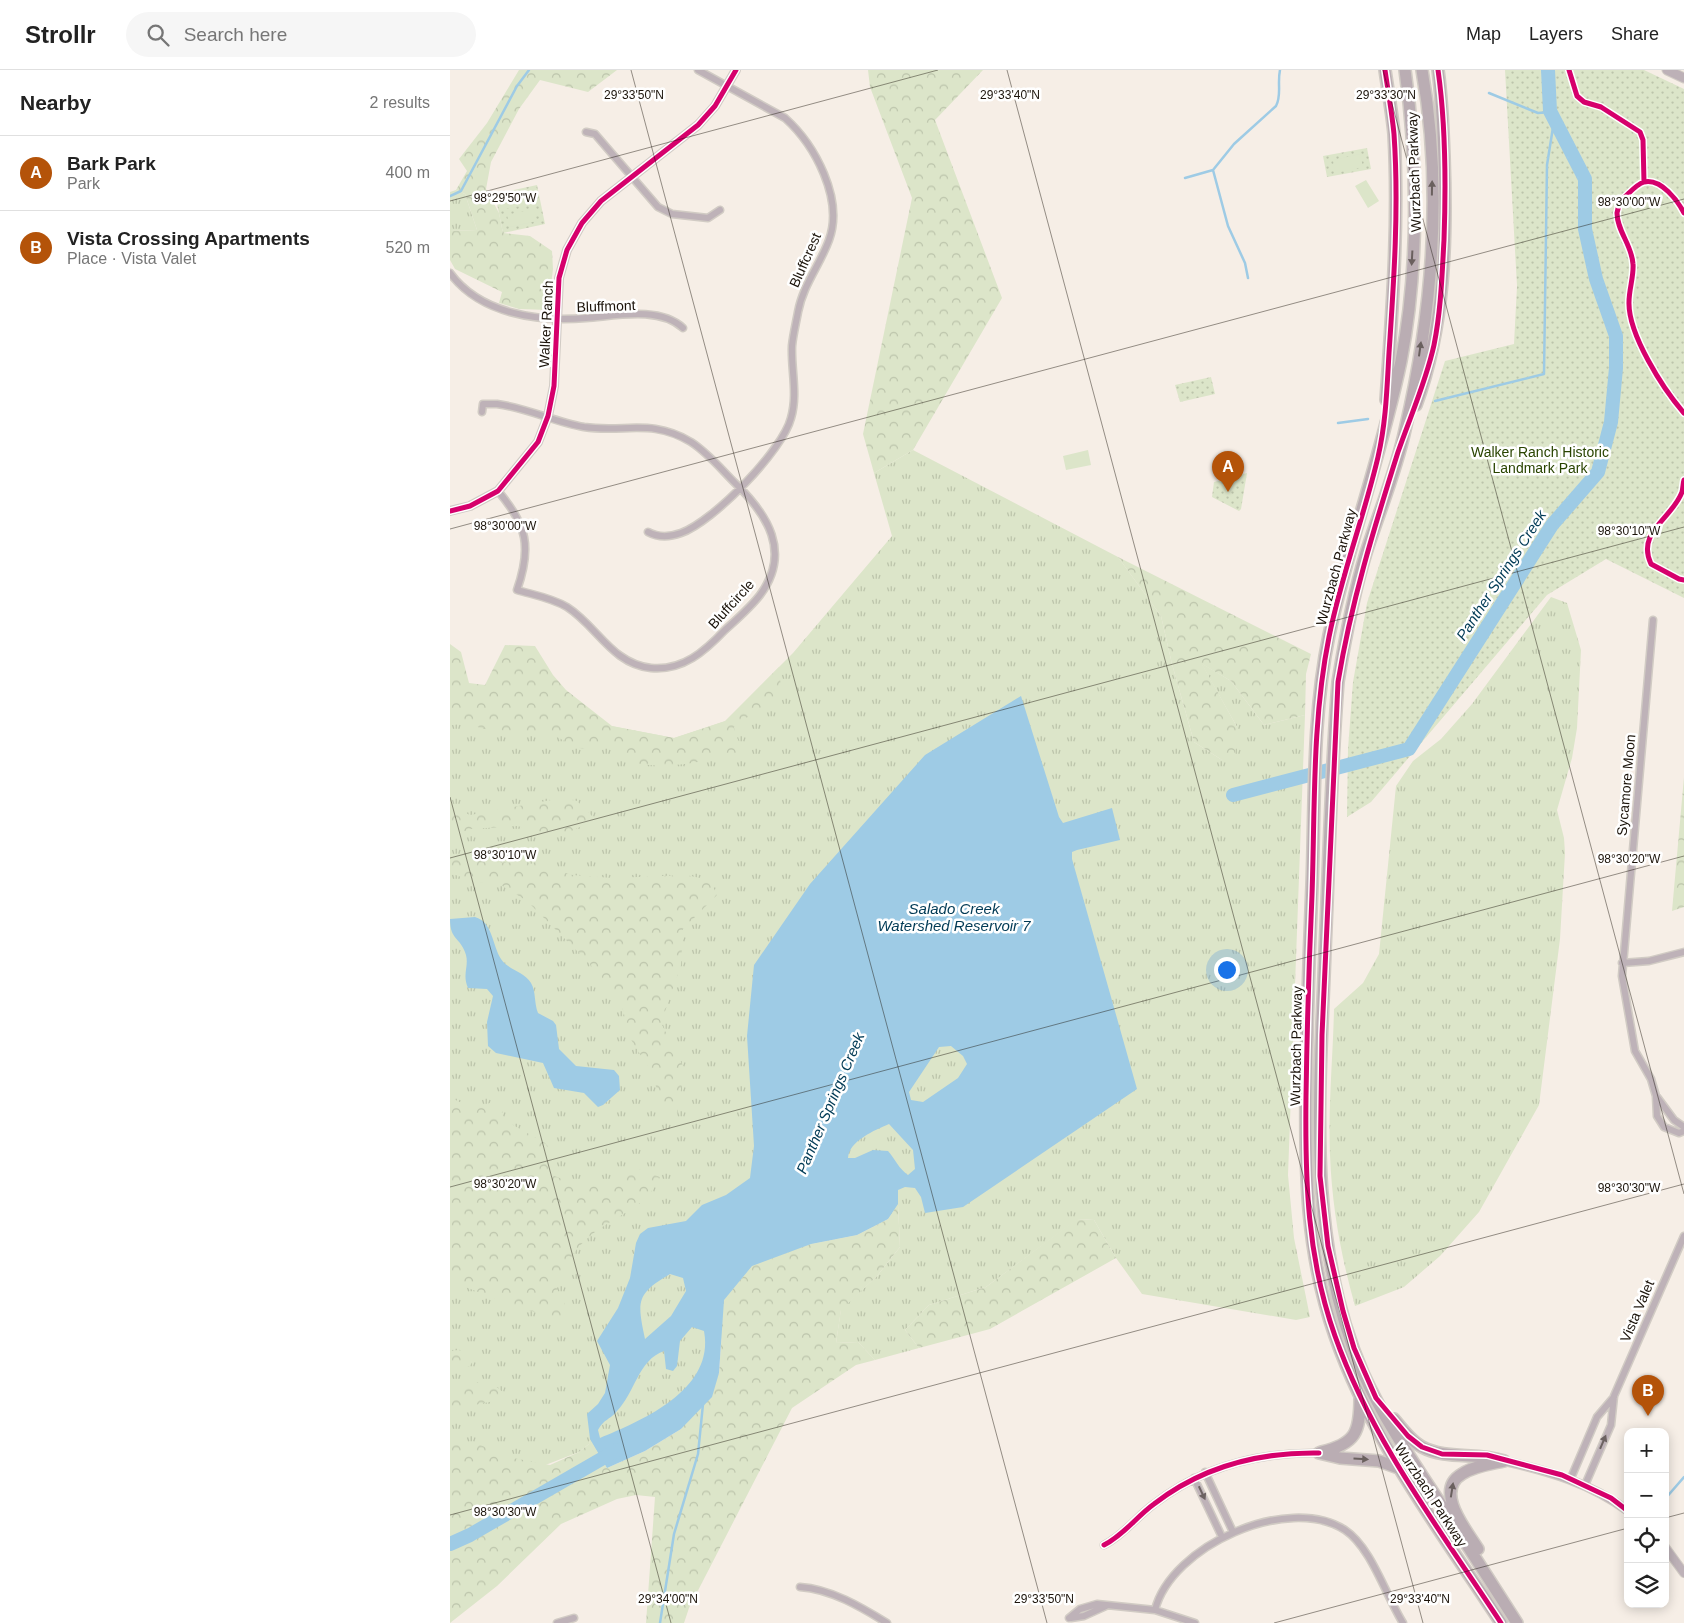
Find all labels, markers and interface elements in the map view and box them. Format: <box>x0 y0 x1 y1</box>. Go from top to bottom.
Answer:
search box <box>126 12 476 57</box>
text: Strollr <box>25 21 96 48</box>
icon: search <box>144 21 172 49</box>
text: Search here <box>184 24 287 45</box>
text: Map <box>1466 24 1501 44</box>
text: Layers <box>1529 24 1583 44</box>
text: Share <box>1611 24 1659 44</box>
text: 29°33'50"N <box>604 88 664 102</box>
text: 29°33'40"N <box>980 88 1040 102</box>
text: 29°33'30"N <box>1356 88 1416 102</box>
text: Nearby <box>20 91 91 114</box>
text: 2 results <box>370 94 430 111</box>
street label: Wurzbach Parkway <box>1404 112 1424 232</box>
text: Bark Park <box>67 153 156 174</box>
text: A <box>30 164 42 181</box>
text: 400 m <box>386 164 430 181</box>
text: Park <box>67 175 100 192</box>
one-way arrow <box>1428 179 1436 195</box>
text: 98°29'50"W <box>474 191 537 205</box>
text: 98°30'00"W <box>1598 195 1661 209</box>
text: Vista Crossing Apartments <box>67 228 310 249</box>
street label: Bluffcrest <box>786 230 824 290</box>
text: B <box>30 239 42 256</box>
text: 520 m <box>386 239 430 256</box>
text: Place · Vista Valet <box>67 250 196 267</box>
one-way arrow <box>1407 250 1415 266</box>
street label: Walker Ranch <box>536 280 556 368</box>
street label: Bluffmont <box>576 297 636 315</box>
one-way arrow <box>1416 341 1424 357</box>
park label: Walker Ranch Historic Landmark Park <box>1471 444 1609 476</box>
pin: A <box>1212 451 1244 492</box>
water label: Panther Springs Creek <box>1453 505 1550 643</box>
street label: Wurzbach Parkway <box>1313 507 1359 627</box>
text: 98°30'00"W <box>474 519 537 533</box>
text: 98°30'10"W <box>1598 524 1661 538</box>
street label: Bluffcircle <box>705 576 757 632</box>
street label: Sycamore Moon <box>1614 734 1638 836</box>
text: 98°30'10"W <box>474 848 537 862</box>
text: 98°30'20"W <box>1598 852 1661 866</box>
water label: Salado Creek Watershed Reservoir 7 <box>877 900 1031 934</box>
your location <box>1214 957 1240 983</box>
street label: Wurzbach Parkway <box>1287 986 1305 1106</box>
water label: Panther Springs Creek <box>793 1028 868 1176</box>
text: 98°30'20"W <box>474 1177 537 1191</box>
text: 98°30'30"W <box>1598 1181 1661 1195</box>
street label: Vista Valet <box>1617 1278 1657 1344</box>
pin: B <box>1632 1375 1664 1416</box>
map controls <box>1624 1428 1669 1608</box>
button: + <box>1624 1428 1669 1473</box>
one-way arrow <box>1600 1435 1608 1449</box>
street label: Wurzbach Parkway <box>1392 1440 1470 1550</box>
one-way arrow <box>1353 1455 1369 1463</box>
button: − <box>1624 1473 1669 1518</box>
one-way arrow <box>1449 1481 1457 1497</box>
one-way arrow <box>1197 1486 1206 1501</box>
text: 98°30'30"W <box>474 1505 537 1519</box>
button: locate <box>1624 1518 1669 1563</box>
button: layers <box>1624 1563 1669 1608</box>
text: 29°34'00"N <box>638 1592 698 1606</box>
text: 29°33'50"N <box>1014 1592 1074 1606</box>
text: 29°33'40"N <box>1390 1592 1450 1606</box>

